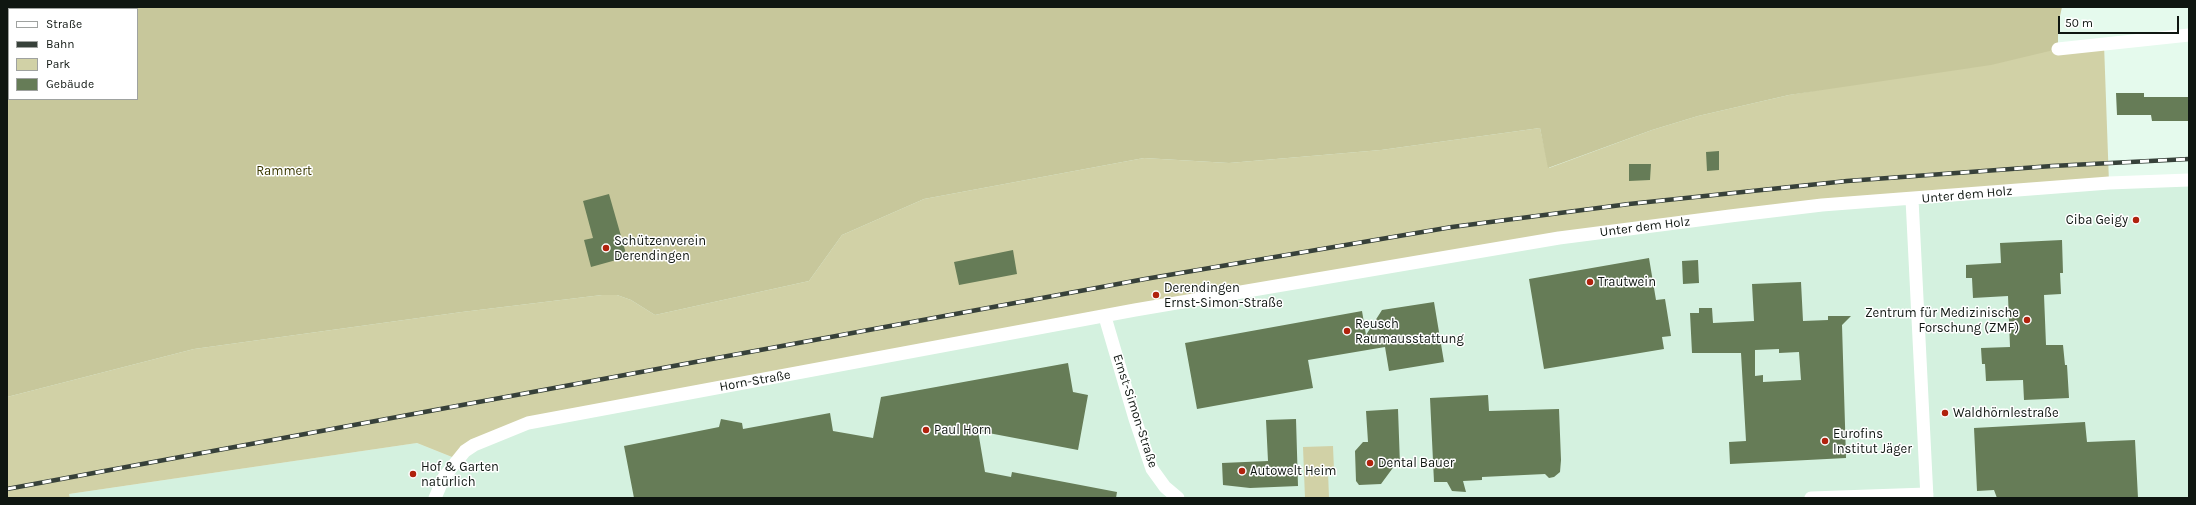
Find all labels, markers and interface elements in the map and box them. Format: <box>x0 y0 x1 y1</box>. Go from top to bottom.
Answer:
legend <box>8 8 138 100</box>
scale bar <box>2060 8 2181 34</box>
text: 50 m <box>2065 16 2093 30</box>
text: Straße <box>46 17 82 31</box>
text: Bahn <box>46 37 75 51</box>
text: Park <box>46 57 70 71</box>
text: Gebäude <box>46 77 94 91</box>
park label: Rammert <box>256 163 312 179</box>
street label: Unter dem Holz <box>1921 183 2013 207</box>
place label: Ciba Geigy <box>2066 212 2128 228</box>
street label: Unter dem Holz <box>1599 214 1691 240</box>
marker: Ciba Geigy <box>2131 215 2141 225</box>
place label: Schützenverein Derendingen <box>614 233 706 264</box>
marker: Schützenverein Derendingen <box>601 243 611 253</box>
place label: Trautwein <box>1598 274 1656 290</box>
marker: Trautwein <box>1585 277 1595 287</box>
place label: Derendingen Ernst-Simon-Straße <box>1164 280 1283 311</box>
marker: Derendingen Ernst-Simon-Straße <box>1151 290 1161 300</box>
place label: Zentrum für Medizinische Forschung (ZMF) <box>1865 305 2019 336</box>
marker: Zentrum für Medizinische Forschung (ZMF) <box>2022 315 2032 325</box>
place label: Reusch Raumausstattung <box>1355 316 1464 347</box>
marker: Reusch Raumausstattung <box>1342 326 1352 336</box>
street label: Ernst-Simon-Straße <box>1109 352 1161 470</box>
street label: Horn-Straße <box>718 367 792 395</box>
place label: Waldhörnlestraße <box>1953 405 2059 421</box>
marker: Waldhörnlestraße <box>1940 408 1950 418</box>
place label: Paul Horn <box>934 422 991 438</box>
marker: Paul Horn <box>921 425 931 435</box>
place label: Eurofins Institut Jäger <box>1833 426 1912 457</box>
marker: Eurofins Institut Jäger <box>1820 436 1830 446</box>
place label: Dental Bauer <box>1378 455 1454 471</box>
marker: Dental Bauer <box>1365 458 1375 468</box>
place label: Hof & Garten natürlich <box>421 459 499 490</box>
place label: Autowelt Heim <box>1250 463 1336 479</box>
marker: Autowelt Heim <box>1237 466 1247 476</box>
marker: Hof & Garten natürlich <box>408 469 418 479</box>

